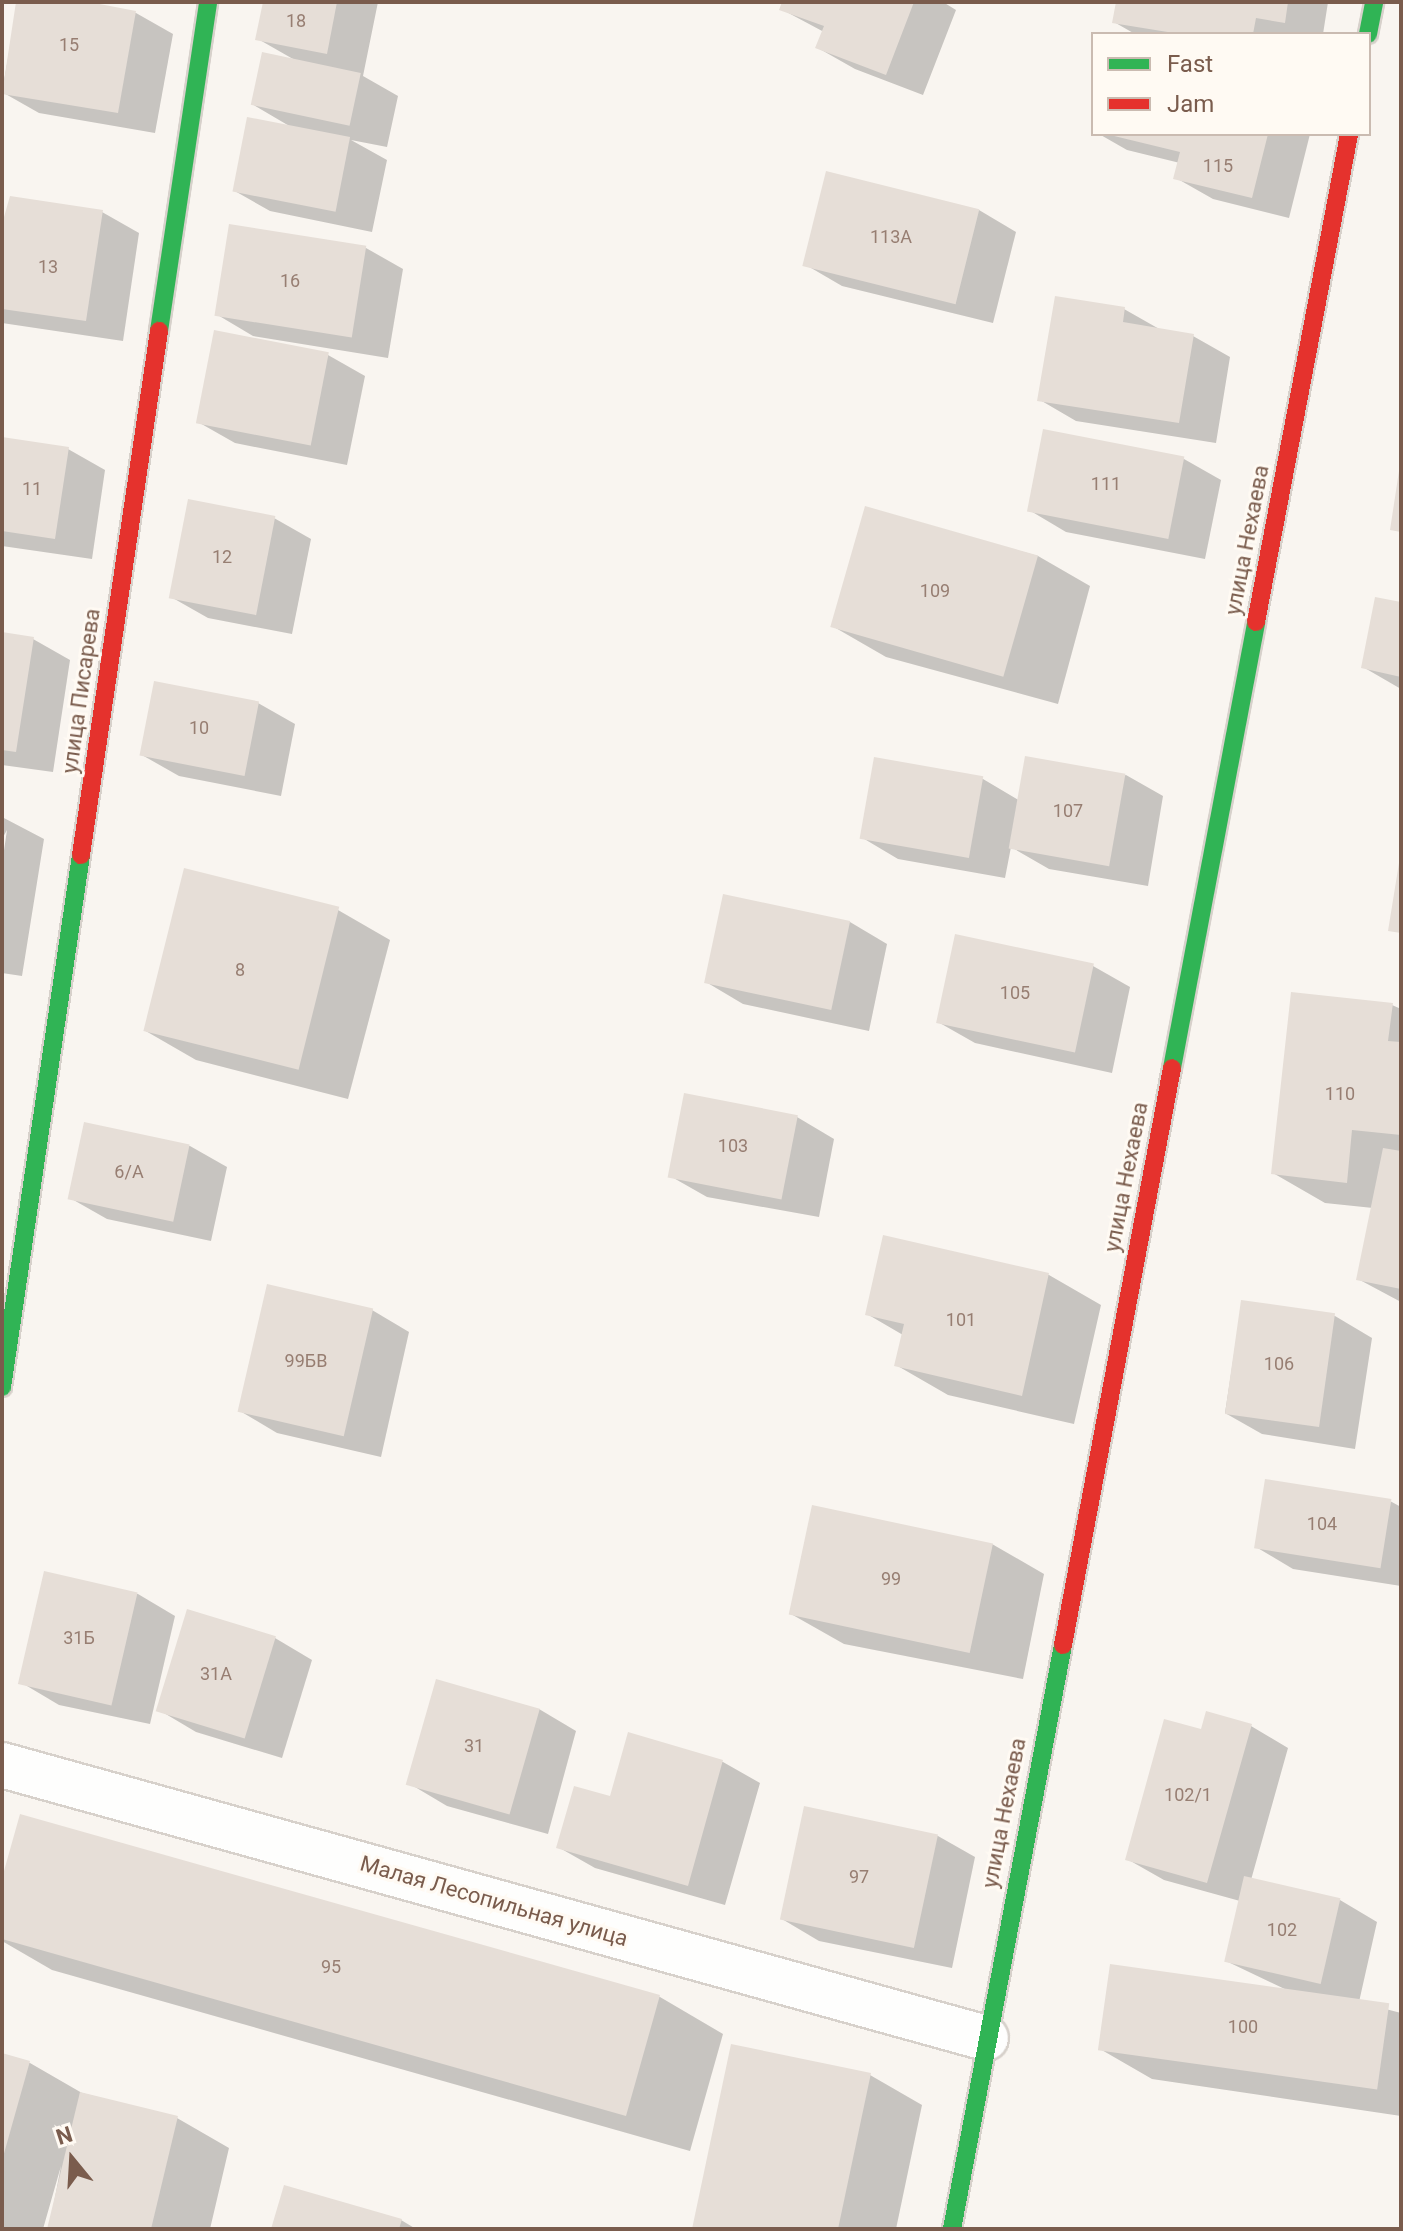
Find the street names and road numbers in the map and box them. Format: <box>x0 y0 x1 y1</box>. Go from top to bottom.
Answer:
street label: улица Нехаева <box>1220 463 1274 617</box>
street label: улица Писарева <box>56 607 106 775</box>
street label: улица Нехаева <box>1099 1100 1153 1254</box>
street label: улица Нехаева <box>977 1736 1031 1890</box>
street label: Малая Лесопильная улица <box>357 1850 631 1952</box>

